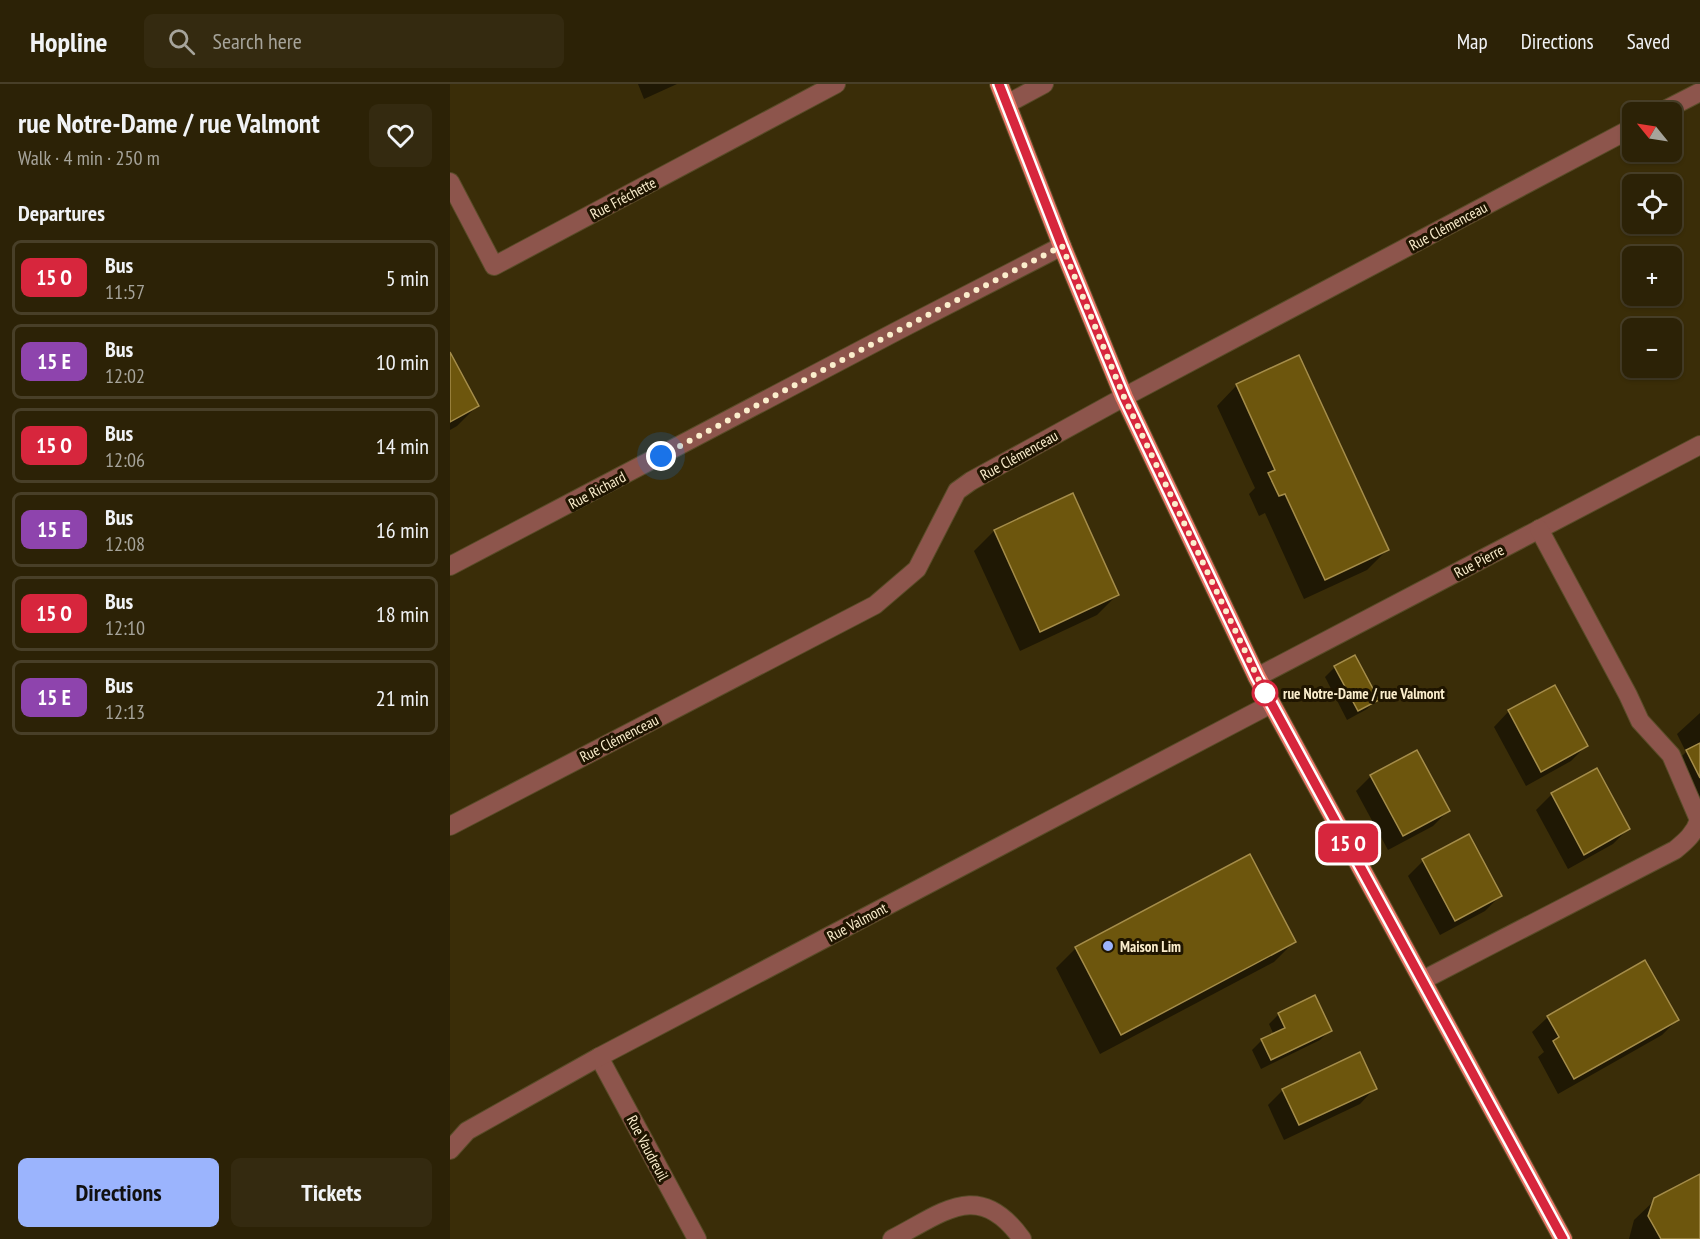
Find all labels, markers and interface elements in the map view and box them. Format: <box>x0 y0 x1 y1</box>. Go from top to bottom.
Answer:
search box <box>144 14 564 68</box>
text: Hopline <box>30 23 108 60</box>
icon: search <box>165 25 198 58</box>
text: Search here <box>213 27 302 55</box>
text: Map <box>1457 28 1488 55</box>
text: Directions <box>1521 28 1594 55</box>
text: Saved <box>1627 28 1670 55</box>
north arrow <box>1622 102 1682 162</box>
map controls <box>1622 102 1682 378</box>
text: rue Notre-Dame / rue Valmont <box>18 104 320 141</box>
button: heart <box>369 104 432 167</box>
text: Walk · 4 min · 250 m <box>18 145 160 171</box>
street label: Rue Fréchette <box>587 173 659 223</box>
button: locate <box>1622 174 1682 234</box>
street label: Rue Clémenceau <box>1406 197 1490 255</box>
text: Departures <box>18 199 105 227</box>
button: + <box>1622 246 1682 306</box>
text: Bus <box>105 251 133 279</box>
text: 15 O <box>36 264 72 291</box>
text: 5 min <box>386 264 429 292</box>
text: 11:57 <box>105 279 145 305</box>
button: − <box>1622 318 1682 378</box>
text: Bus <box>105 335 133 363</box>
text: 15 E <box>37 348 71 375</box>
text: 10 min <box>376 348 429 376</box>
text: 12:02 <box>105 363 145 389</box>
text: Bus <box>105 419 133 447</box>
street label: Rue Clémenceau <box>977 426 1061 484</box>
text: 15 O <box>36 432 72 459</box>
text: 14 min <box>376 432 429 460</box>
your location <box>646 441 676 471</box>
text: 12:06 <box>105 447 145 473</box>
street label: Rue Richard <box>565 467 629 513</box>
text: Bus <box>105 503 133 531</box>
text: 15 E <box>37 516 71 543</box>
text: 16 min <box>376 516 429 544</box>
text: 12:08 <box>105 531 145 557</box>
street label: Rue Pierre <box>1451 540 1507 582</box>
text: Bus <box>105 587 133 615</box>
text: 15 O <box>36 600 72 627</box>
text: 18 min <box>376 600 429 628</box>
text: 12:10 <box>105 615 145 641</box>
text: Bus <box>105 671 133 699</box>
marker: rue Notre-Dame / rue Valmont <box>1252 680 1278 706</box>
text: 15 E <box>37 684 71 711</box>
text: 21 min <box>376 684 429 712</box>
place label: rue Notre-Dame / rue Valmont <box>1283 684 1445 703</box>
text: 12:13 <box>105 699 145 725</box>
street label: Rue Clémenceau <box>576 710 662 766</box>
line badge: 15 O <box>1306 824 1390 862</box>
text: 15 O <box>1330 830 1366 857</box>
street label: Rue Valmont <box>824 898 890 946</box>
place label: Maison Lim <box>1120 937 1181 956</box>
marker: Maison Lim <box>1101 939 1115 953</box>
street label: Rue Vaudreuil <box>623 1112 673 1185</box>
button: Directions <box>18 1158 219 1227</box>
button: Tickets <box>231 1158 432 1227</box>

